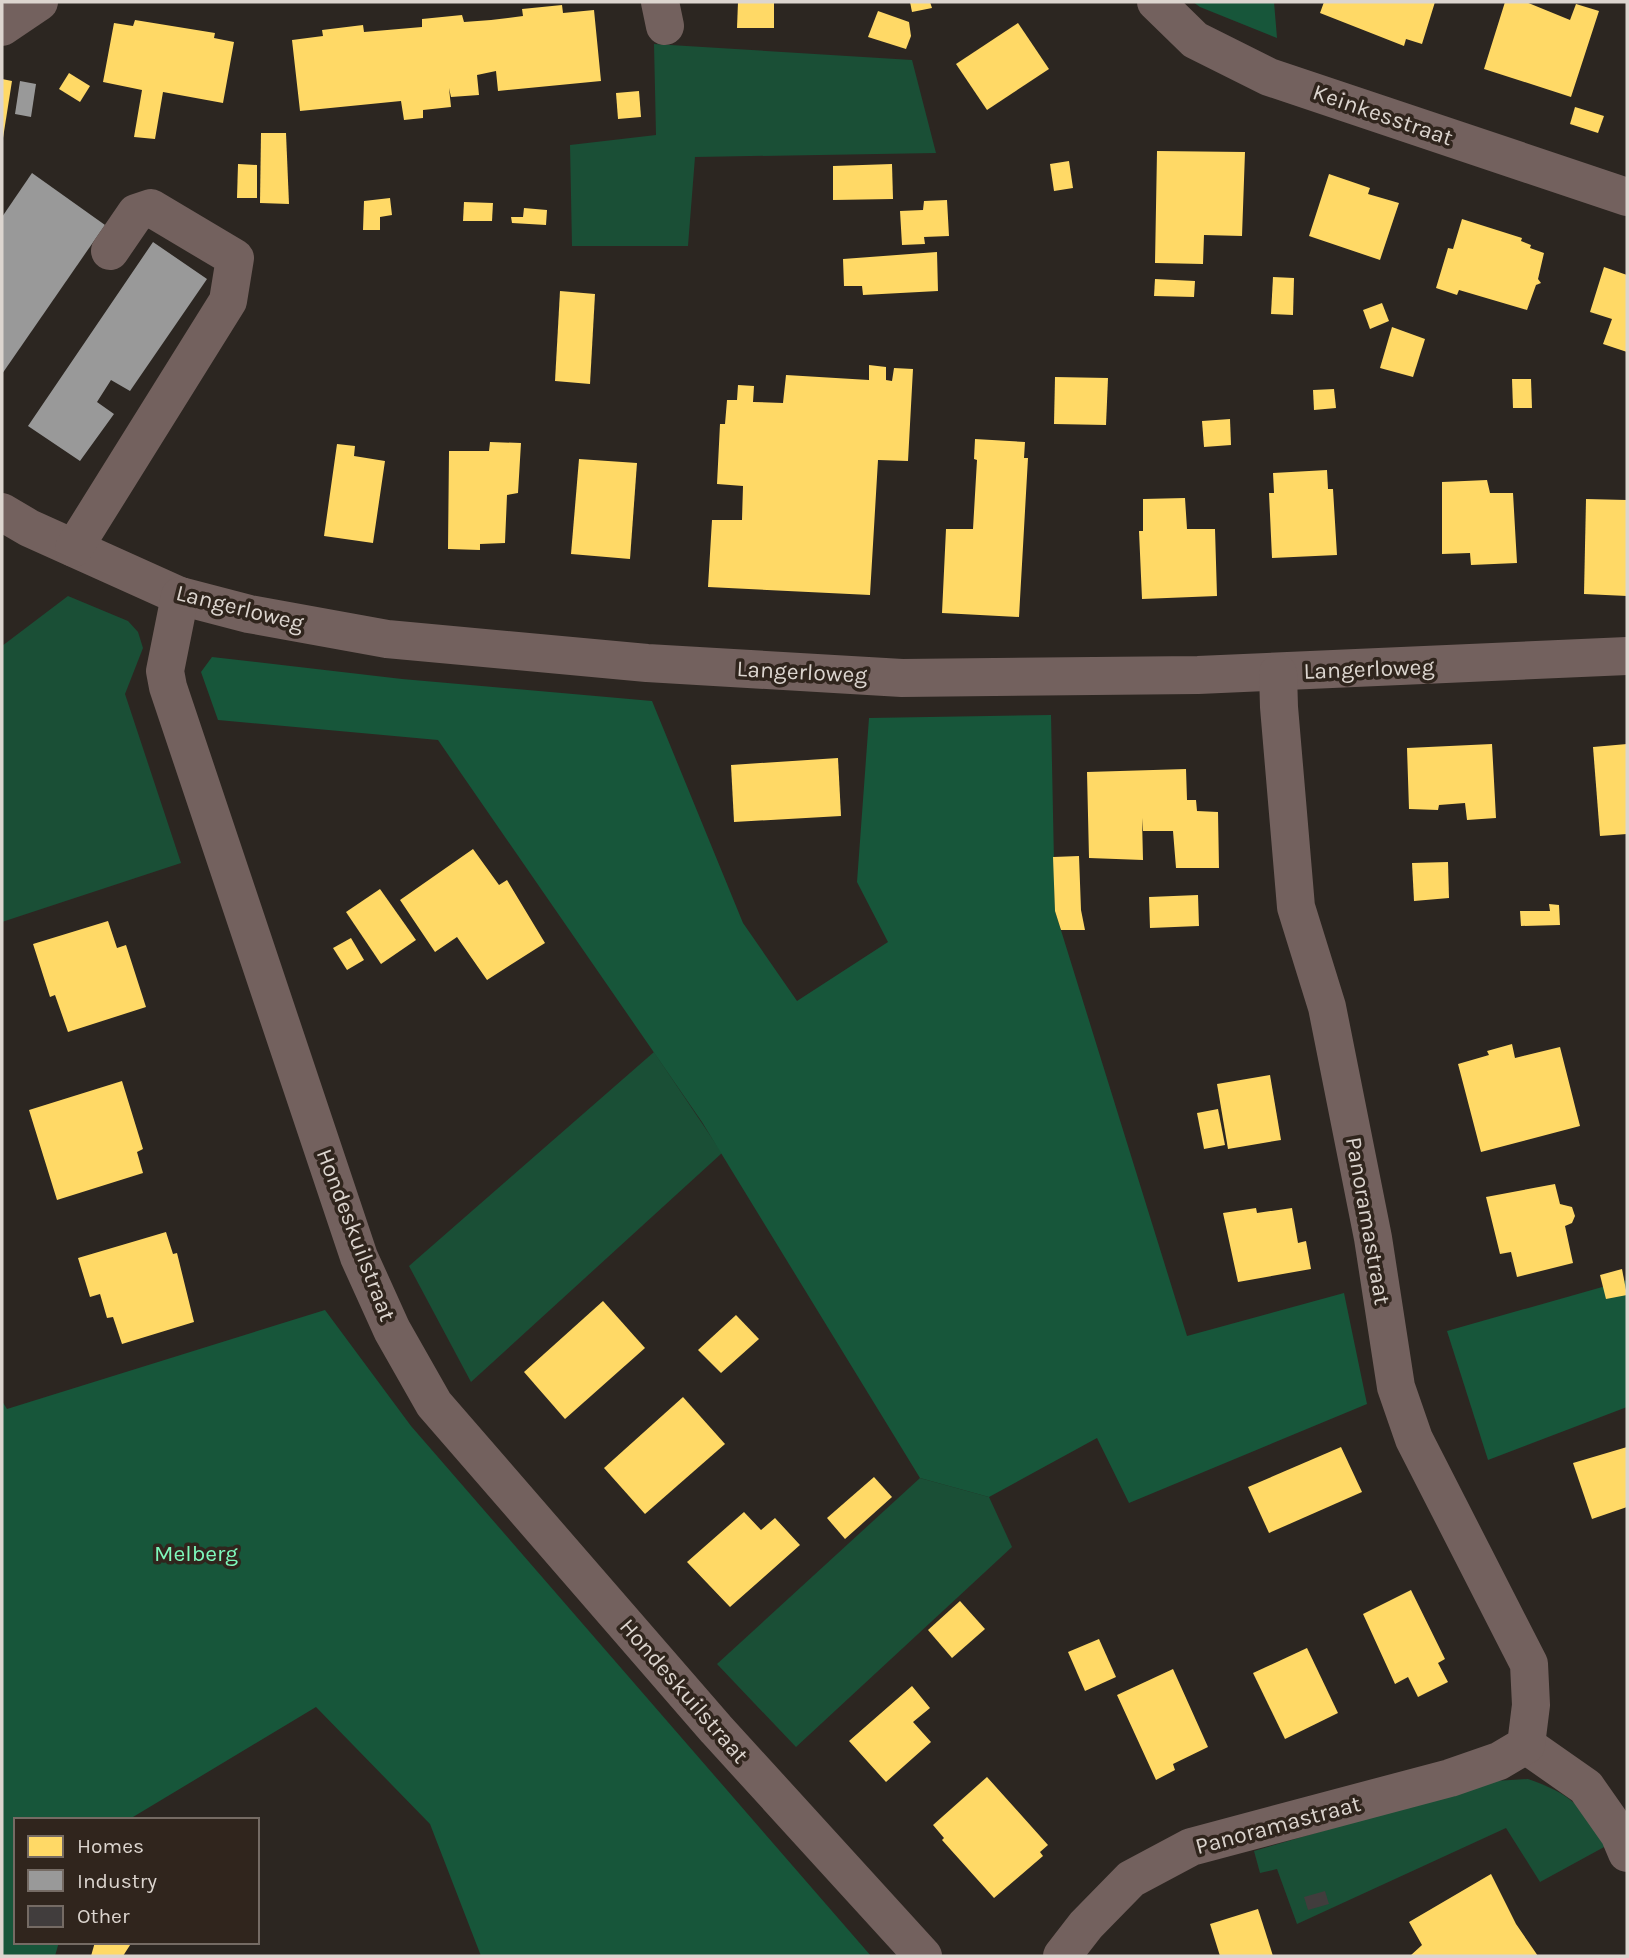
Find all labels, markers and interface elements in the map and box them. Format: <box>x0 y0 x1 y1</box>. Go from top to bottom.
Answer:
street label: Keinkesstraat <box>1309 78 1457 152</box>
street label: Langerloweg <box>173 579 307 637</box>
street label: Langerloweg <box>1303 653 1435 685</box>
street label: Langerloweg <box>736 655 868 689</box>
street label: Panoramastraat <box>1340 1135 1396 1307</box>
street label: Hondeskuilstraat <box>311 1145 401 1325</box>
park label: Melberg <box>154 1540 238 1567</box>
street label: Hondeskuilstraat <box>614 1613 754 1769</box>
street label: Panoramastraat <box>1192 1790 1364 1860</box>
legend <box>14 1818 259 1944</box>
text: Homes <box>77 1834 144 1858</box>
text: Industry <box>77 1869 157 1893</box>
text: Other <box>77 1904 130 1928</box>

